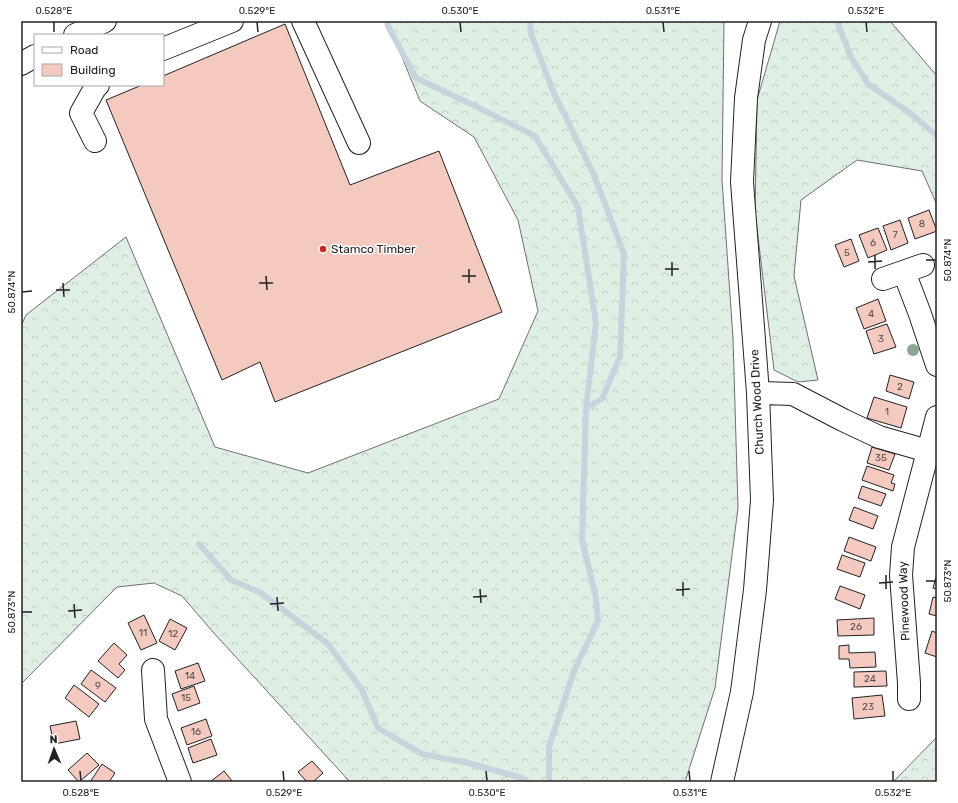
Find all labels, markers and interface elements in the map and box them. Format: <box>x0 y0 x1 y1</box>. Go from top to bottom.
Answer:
text: 0.528°E <box>36 5 72 17</box>
text: 0.529°E <box>239 5 275 17</box>
text: 0.530°E <box>442 5 478 17</box>
text: 0.531°E <box>646 5 680 17</box>
text: 0.532°E <box>848 5 884 17</box>
legend <box>34 34 164 86</box>
text: Road <box>70 43 98 57</box>
text: Building <box>70 63 116 77</box>
house number: 8 <box>919 218 925 230</box>
house number: 7 <box>892 229 898 241</box>
house number: 6 <box>870 237 876 249</box>
text: 50.874°N <box>942 239 954 281</box>
place label: Stamco Timber <box>331 242 416 256</box>
marker: Stamco Timber <box>318 244 328 254</box>
house number: 5 <box>844 247 850 259</box>
text: 50.874°N <box>6 271 18 313</box>
house number: 4 <box>868 308 874 320</box>
house number: 3 <box>878 333 884 345</box>
street label: Church Wood Drive <box>747 349 767 455</box>
house number: 2 <box>897 381 903 393</box>
house number: 1 <box>885 406 889 418</box>
house number: 35 <box>875 452 887 464</box>
street label: Pinewood Way <box>896 560 912 641</box>
text: 50.873°N <box>942 560 954 602</box>
text: 50.873°N <box>6 591 18 633</box>
house number: 26 <box>850 621 862 633</box>
house number: 11 <box>139 627 147 639</box>
house number: 12 <box>168 628 178 640</box>
house number: 14 <box>185 670 195 682</box>
house number: 24 <box>864 673 876 685</box>
house number: 9 <box>95 680 101 692</box>
house number: 15 <box>181 692 191 704</box>
house number: 23 <box>862 701 874 713</box>
house number: 16 <box>191 726 201 738</box>
north arrow <box>34 729 74 769</box>
text: N <box>49 733 58 746</box>
text: 0.528°E <box>63 787 99 799</box>
text: 0.529°E <box>266 787 302 799</box>
text: 0.530°E <box>469 787 505 799</box>
text: 0.531°E <box>673 787 707 799</box>
text: 0.532°E <box>875 787 911 799</box>

